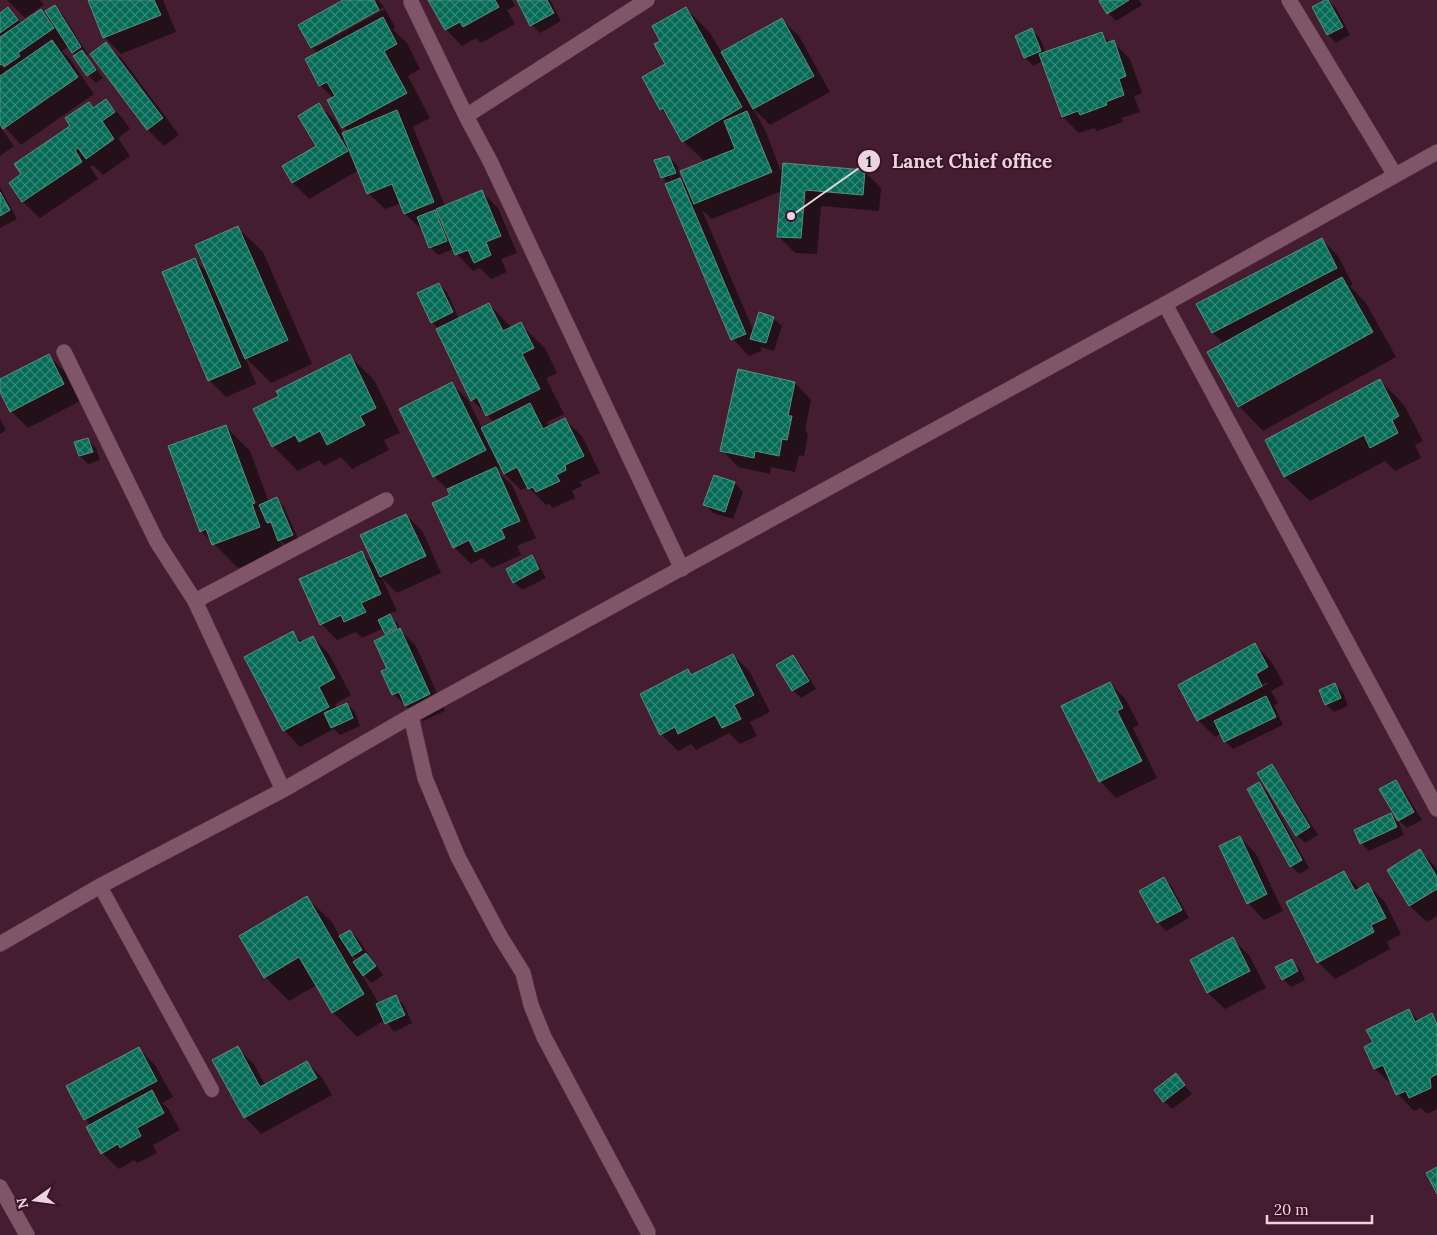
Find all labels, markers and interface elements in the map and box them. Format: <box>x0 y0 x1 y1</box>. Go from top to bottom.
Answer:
callout: Lanet Chief office <box>857 144 1062 178</box>
text: Lanet Chief office <box>892 149 1052 173</box>
text: 1 <box>866 152 872 171</box>
north arrow <box>10 1175 60 1225</box>
scale bar <box>1267 1192 1372 1224</box>
text: N <box>12 1196 32 1211</box>
text: 20 m <box>1274 1200 1309 1219</box>

